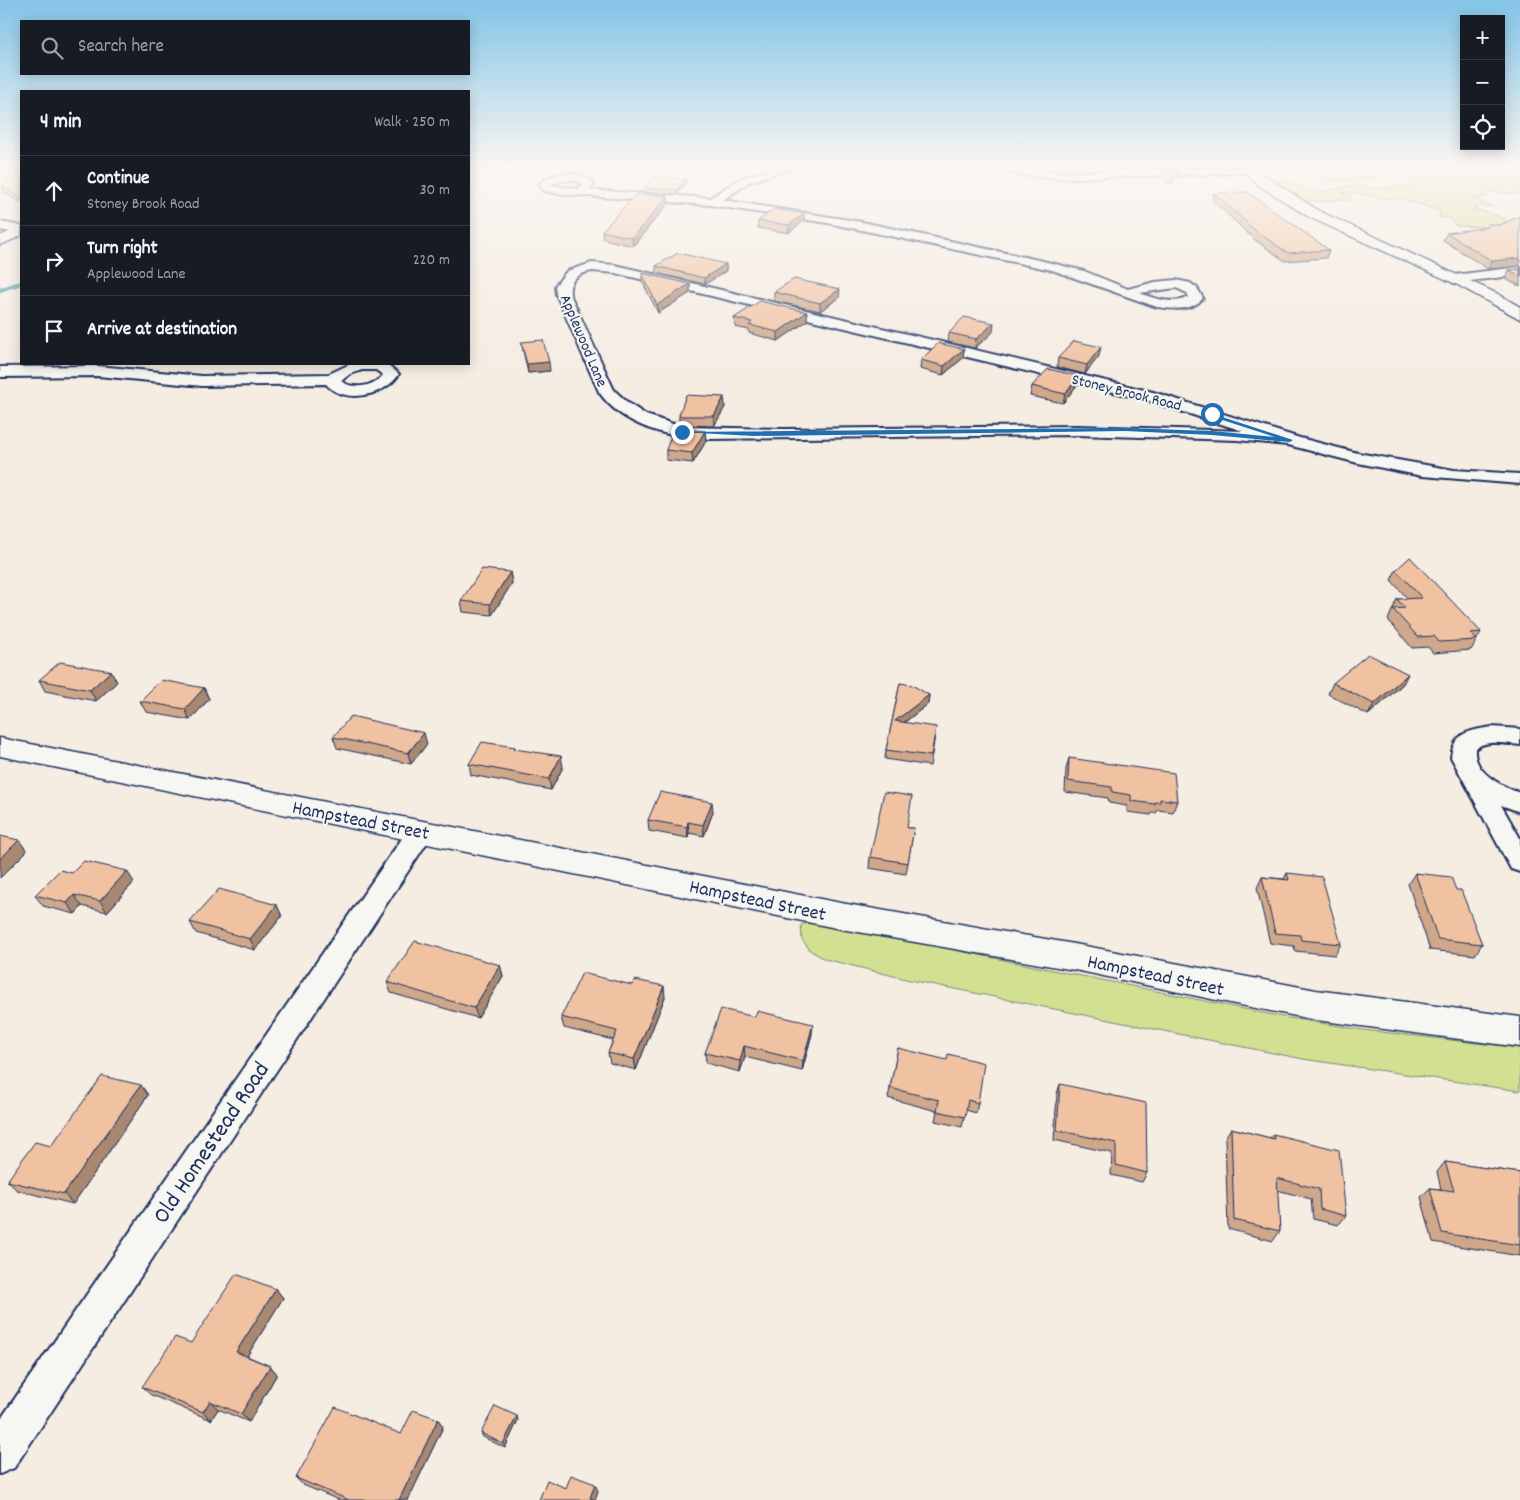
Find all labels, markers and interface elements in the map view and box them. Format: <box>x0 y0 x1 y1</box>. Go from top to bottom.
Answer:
map controls <box>1460 15 1505 150</box>
button: + <box>1460 15 1505 60</box>
search box <box>20 20 470 75</box>
icon: search <box>38 34 66 62</box>
text: Search here <box>78 34 164 61</box>
button: − <box>1460 60 1505 105</box>
button: locate <box>1460 105 1505 150</box>
text: 4 min <box>40 108 82 138</box>
text: Walk · 250 m <box>374 111 450 134</box>
text: Continue <box>87 166 149 193</box>
icon: ahead <box>40 177 68 205</box>
text: 30 m <box>420 179 450 202</box>
text: Stoney Brook Road <box>87 193 200 216</box>
text: Turn right <box>87 236 158 263</box>
icon: right <box>40 247 68 275</box>
text: 220 m <box>413 249 450 272</box>
text: Applewood Lane <box>87 263 186 286</box>
street label: Applewood Lane <box>553 291 613 391</box>
icon: arrive <box>40 317 68 345</box>
text: Arrive at destination <box>87 317 237 344</box>
street label: Stoney Brook Road <box>1069 369 1184 418</box>
route start <box>1201 403 1224 426</box>
route end <box>671 421 694 444</box>
street label: Hampstead Street <box>289 795 431 849</box>
street label: Hampstead Street <box>686 874 828 930</box>
street label: Hampstead Street <box>1084 949 1226 1005</box>
street label: Old Homestead Road <box>146 1056 279 1231</box>

